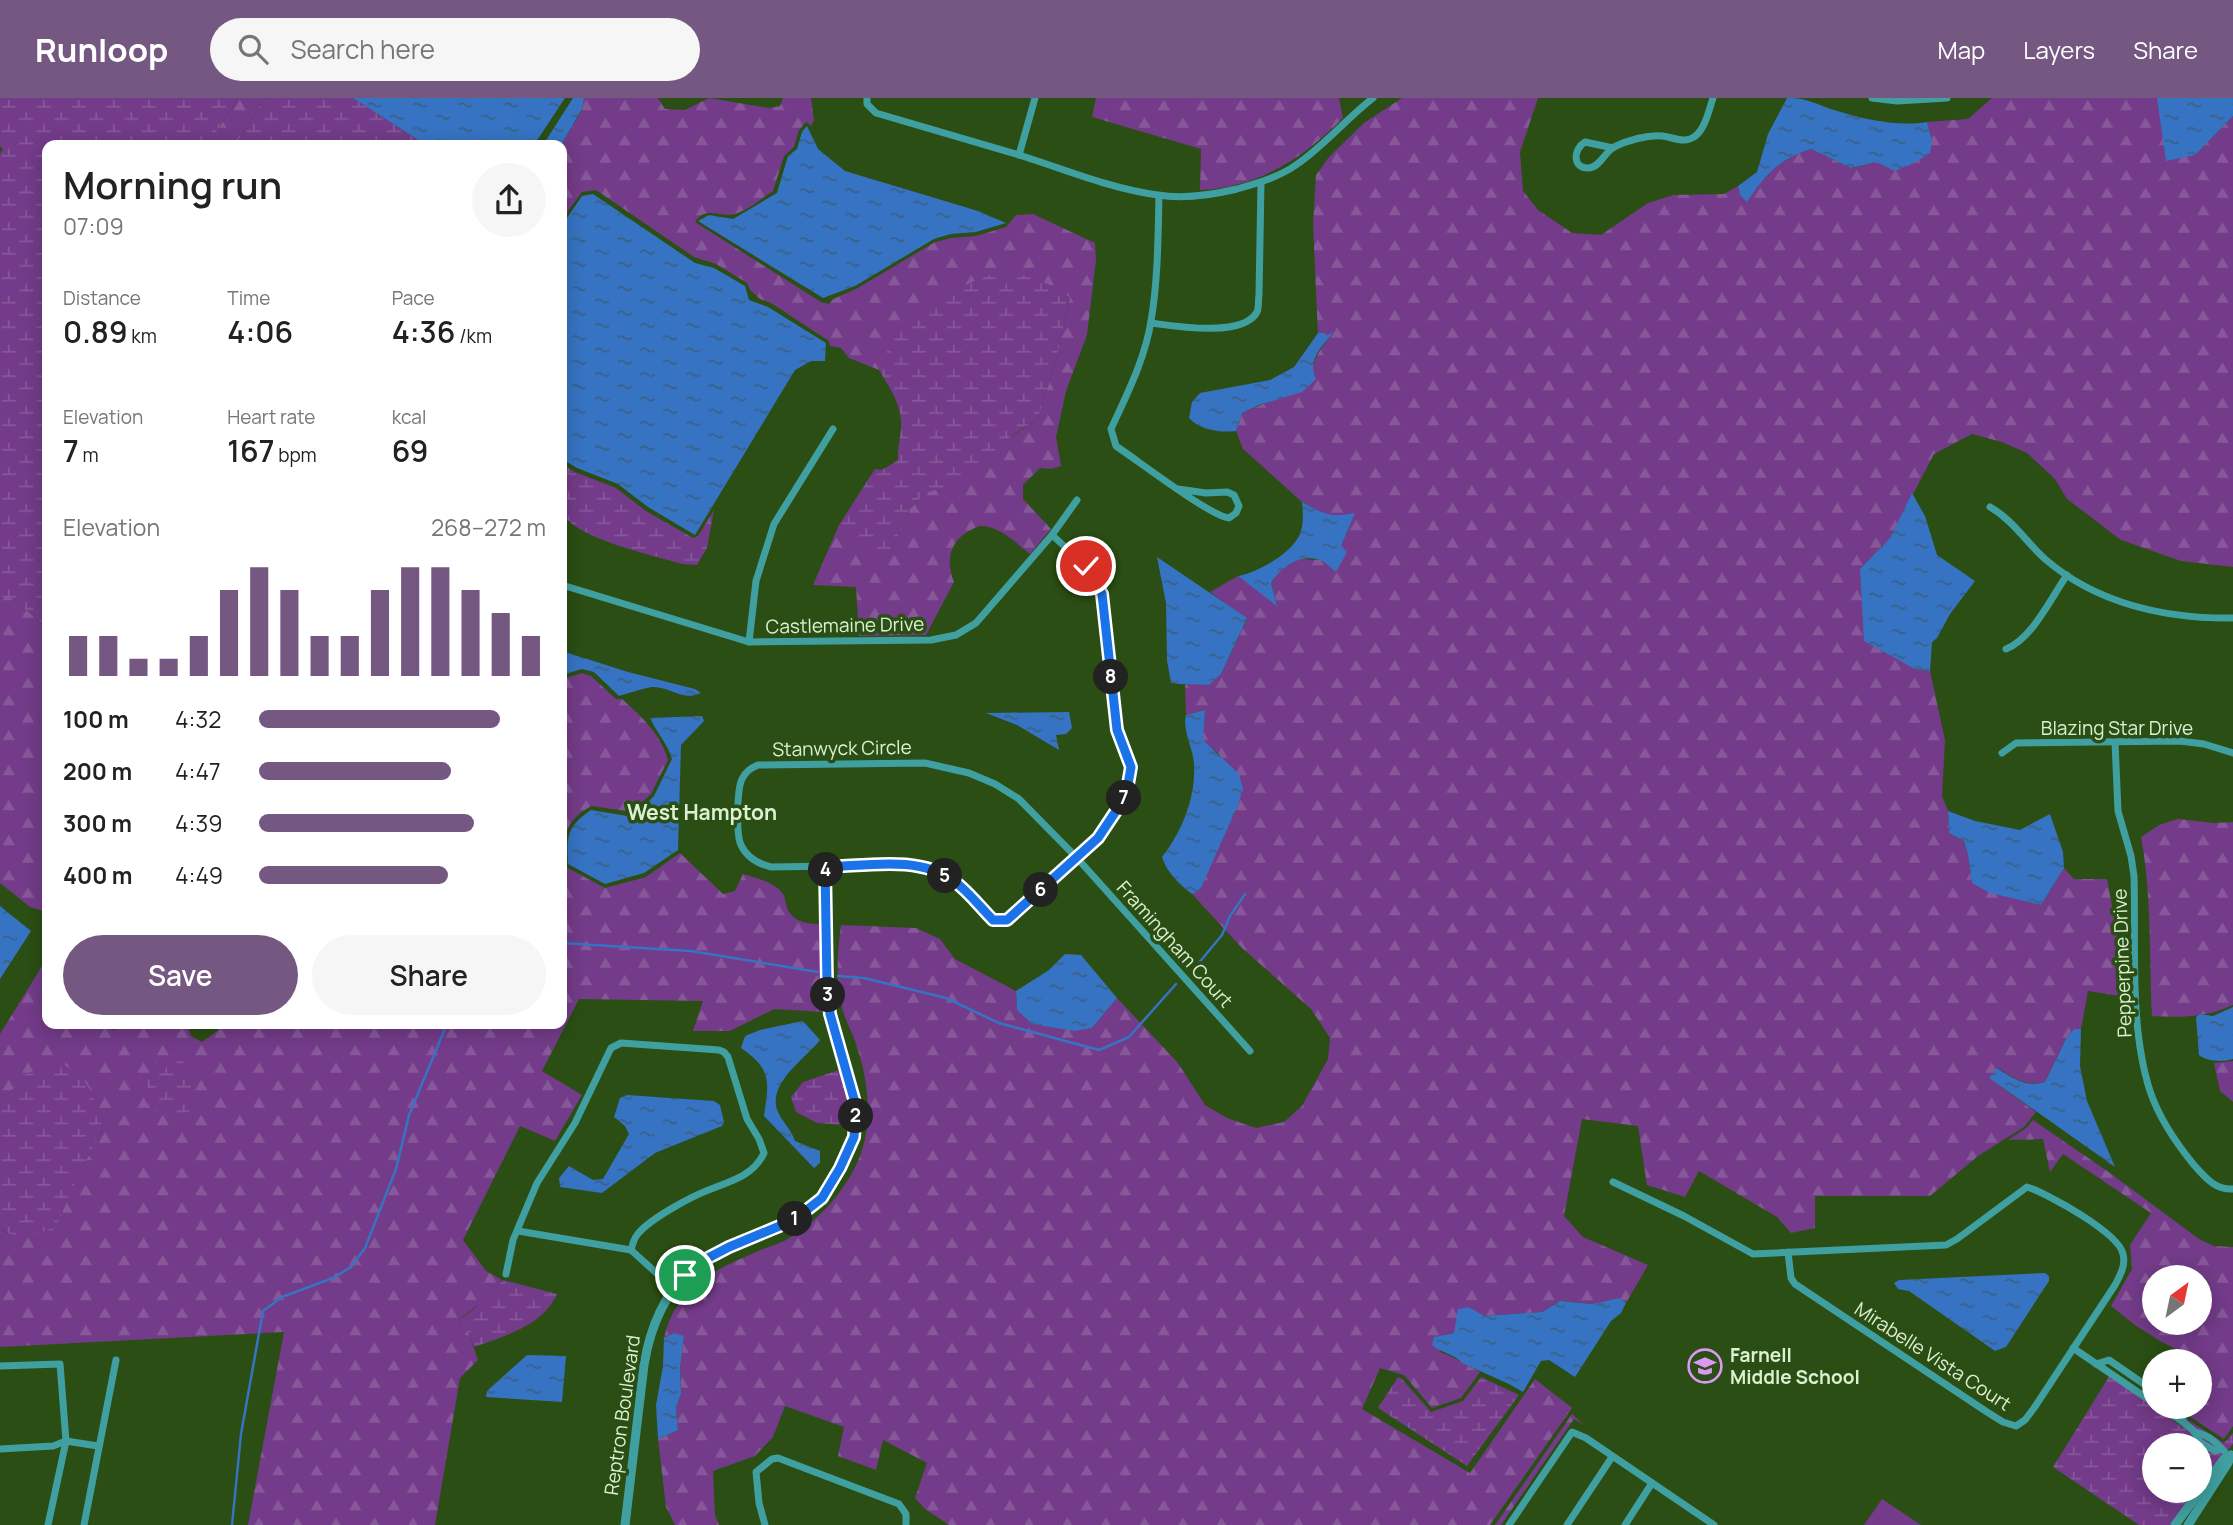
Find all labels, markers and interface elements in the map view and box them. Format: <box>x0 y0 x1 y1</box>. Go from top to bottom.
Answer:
search box <box>210 18 700 81</box>
text: Runloop <box>35 27 168 72</box>
icon: search <box>234 30 272 68</box>
text: Search here <box>290 31 435 67</box>
text: Map <box>1938 33 1985 66</box>
text: Layers <box>2023 33 2095 66</box>
text: Share <box>2133 33 2198 66</box>
text: Morning run <box>63 158 282 210</box>
button: share <box>472 163 546 237</box>
text: 07:09 <box>63 210 124 242</box>
text: Distance <box>63 285 141 311</box>
text: Time <box>227 285 270 311</box>
text: Pace <box>392 285 435 311</box>
text: 0.89 <box>63 311 128 352</box>
text: 4:06 <box>227 311 293 352</box>
text: 4:36 <box>392 311 455 352</box>
text: km <box>128 323 157 349</box>
text: /km <box>455 323 492 349</box>
text: Elevation <box>63 404 143 430</box>
text: Heart rate <box>227 404 315 430</box>
text: kcal <box>392 404 426 430</box>
text: 7 <box>63 430 79 471</box>
text: 167 <box>227 430 274 471</box>
text: 69 <box>392 430 428 471</box>
text: m <box>79 442 99 468</box>
text: bpm <box>274 442 317 468</box>
text: Elevation <box>63 511 160 543</box>
text: 268–272 m <box>431 511 546 543</box>
pin <box>1056 536 1116 596</box>
icon: check <box>1067 547 1105 585</box>
street label: Castlemaine Drive <box>765 611 925 639</box>
pin: 8 <box>1094 660 1128 694</box>
text: 8 <box>1105 663 1116 689</box>
text: 100 m <box>63 703 129 735</box>
text: 4:32 <box>175 703 221 735</box>
street label: Blazing Star Drive <box>2041 715 2193 741</box>
street label: Stanwyck Circle <box>772 734 912 762</box>
text: 200 m <box>63 755 132 787</box>
text: 4:47 <box>175 755 221 787</box>
pin: 7 <box>1106 780 1142 816</box>
text: 7 <box>1118 784 1129 810</box>
district label: West Hampton <box>627 798 777 826</box>
text: 300 m <box>63 807 132 839</box>
text: 4:39 <box>175 807 222 839</box>
pin: 4 <box>808 852 844 888</box>
text: 4 <box>820 856 831 882</box>
pin: 5 <box>928 858 962 894</box>
text: 400 m <box>63 859 133 891</box>
text: 4:49 <box>175 859 223 891</box>
text: 5 <box>939 862 950 888</box>
pin: 6 <box>1024 872 1058 908</box>
street label: Framingham Court <box>1111 875 1239 1013</box>
text: 6 <box>1035 876 1046 902</box>
street label: Pepperpine Drive <box>2106 888 2138 1038</box>
button: Save <box>63 935 298 1015</box>
button: Share <box>312 935 546 1015</box>
pin: 3 <box>810 978 846 1012</box>
text: 3 <box>822 981 833 1007</box>
pin: 2 <box>838 1098 874 1134</box>
text: 2 <box>850 1102 861 1128</box>
pin: 1 <box>778 1202 812 1236</box>
text: 1 <box>790 1205 799 1231</box>
pin <box>655 1245 715 1305</box>
icon: arrive <box>666 1256 704 1294</box>
north arrow <box>2142 1265 2212 1335</box>
map controls <box>2142 1265 2212 1503</box>
street label: Mirabelle Vista Court <box>1850 1296 2016 1416</box>
street label: Reptron Boulevard <box>598 1333 646 1497</box>
place label: Farnell Middle School <box>1730 1342 1860 1390</box>
school or university icon: Farnell Middle School <box>1686 1347 1724 1385</box>
button: + <box>2142 1349 2212 1419</box>
button: − <box>2142 1433 2212 1503</box>

